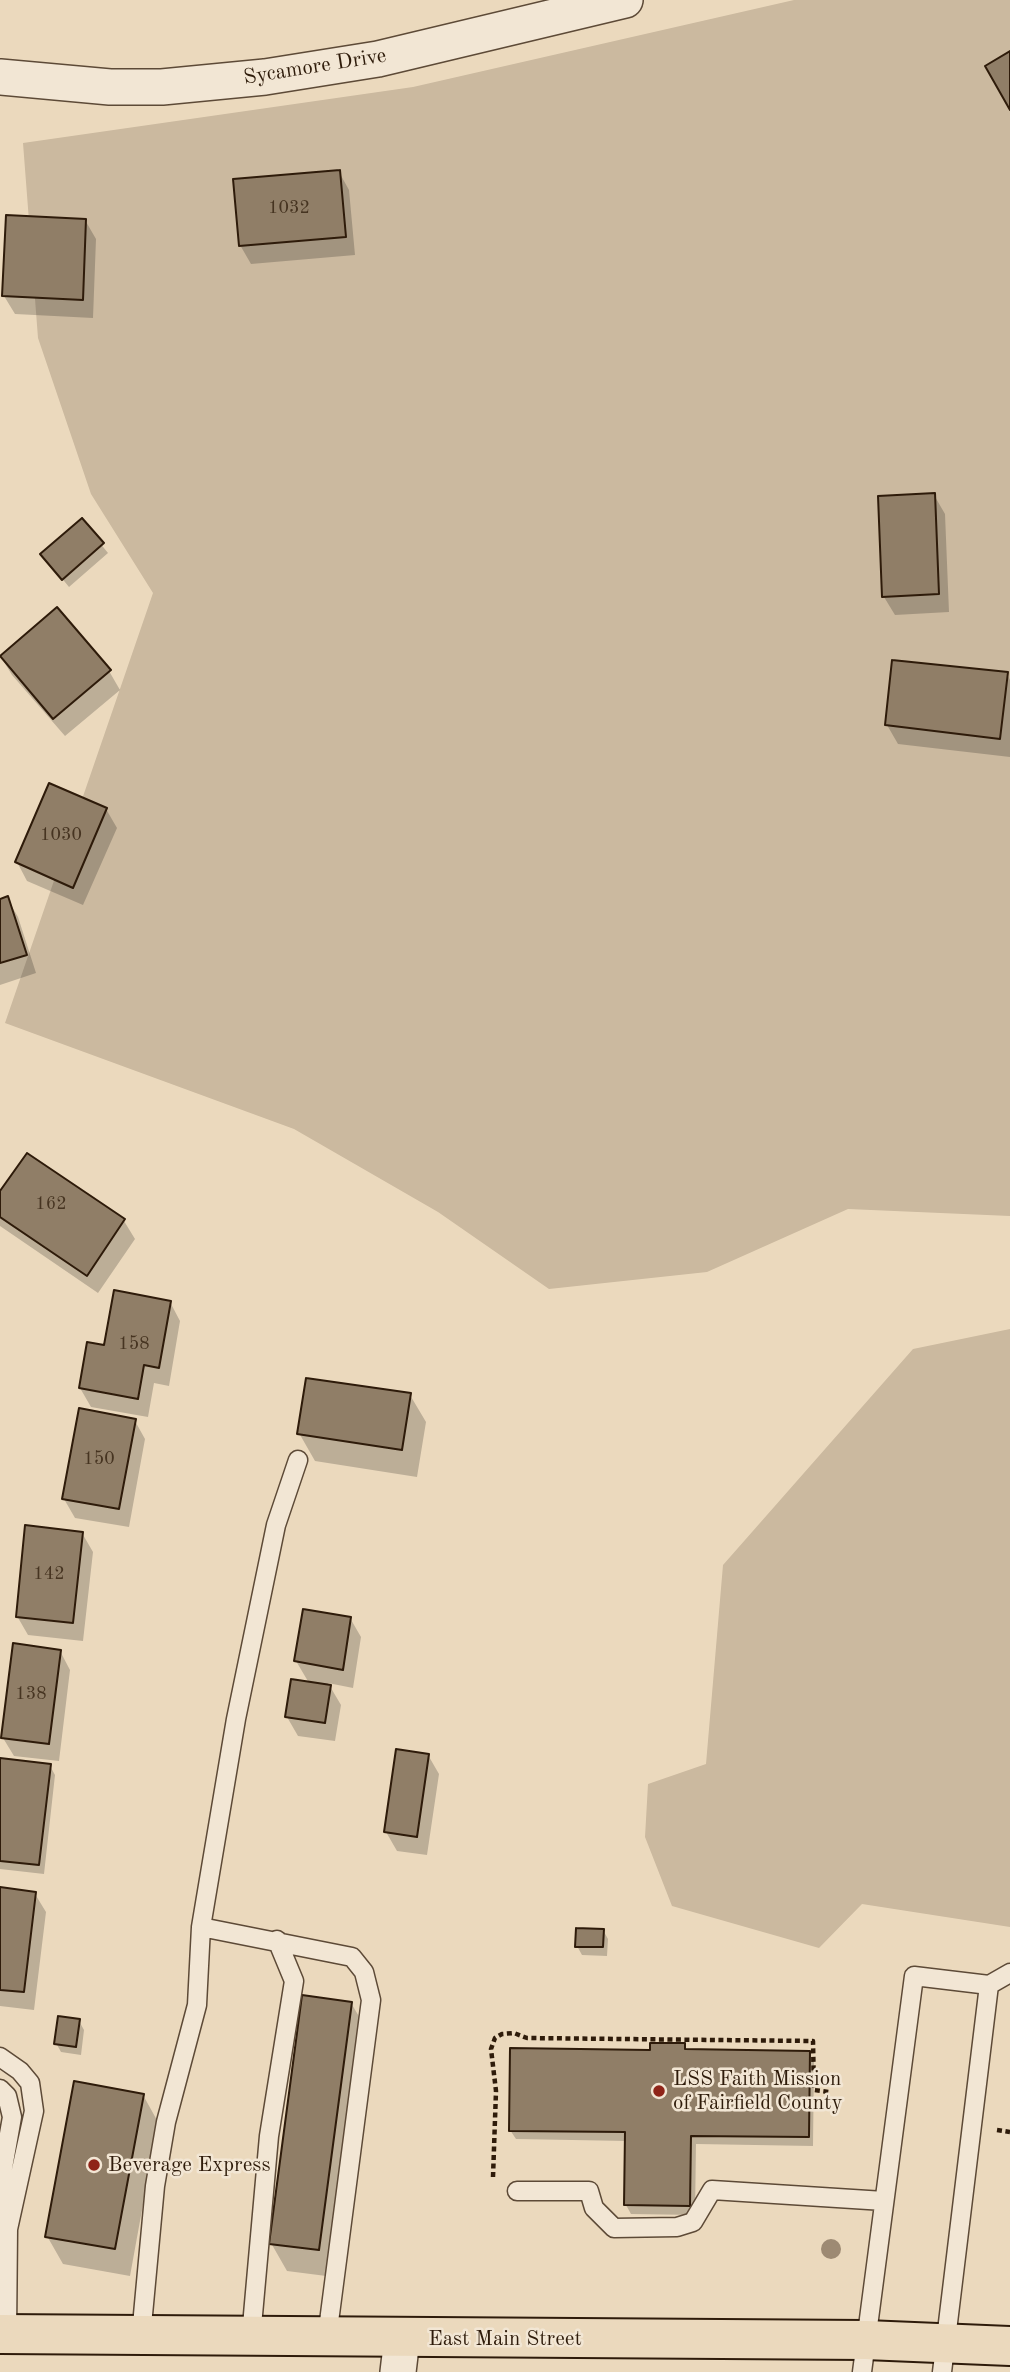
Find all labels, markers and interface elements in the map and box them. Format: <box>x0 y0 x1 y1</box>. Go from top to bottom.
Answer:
street label: Sycamore Drive <box>242 43 388 91</box>
house number: 1032 <box>268 197 310 219</box>
house number: 1030 <box>40 824 82 846</box>
house number: 162 <box>35 1193 67 1215</box>
house number: 158 <box>118 1333 150 1355</box>
house number: 150 <box>83 1448 115 1470</box>
house number: 142 <box>33 1563 65 1585</box>
house number: 138 <box>15 1683 47 1705</box>
place label: LSS Faith Mission of Fairfield County <box>673 2066 843 2116</box>
marker: LSS Faith Mission of Fairfield County <box>651 2083 667 2099</box>
place label: Beverage Express <box>108 2152 271 2178</box>
marker: Beverage Express <box>86 2157 102 2173</box>
street label: East Main Street <box>428 2326 582 2352</box>

